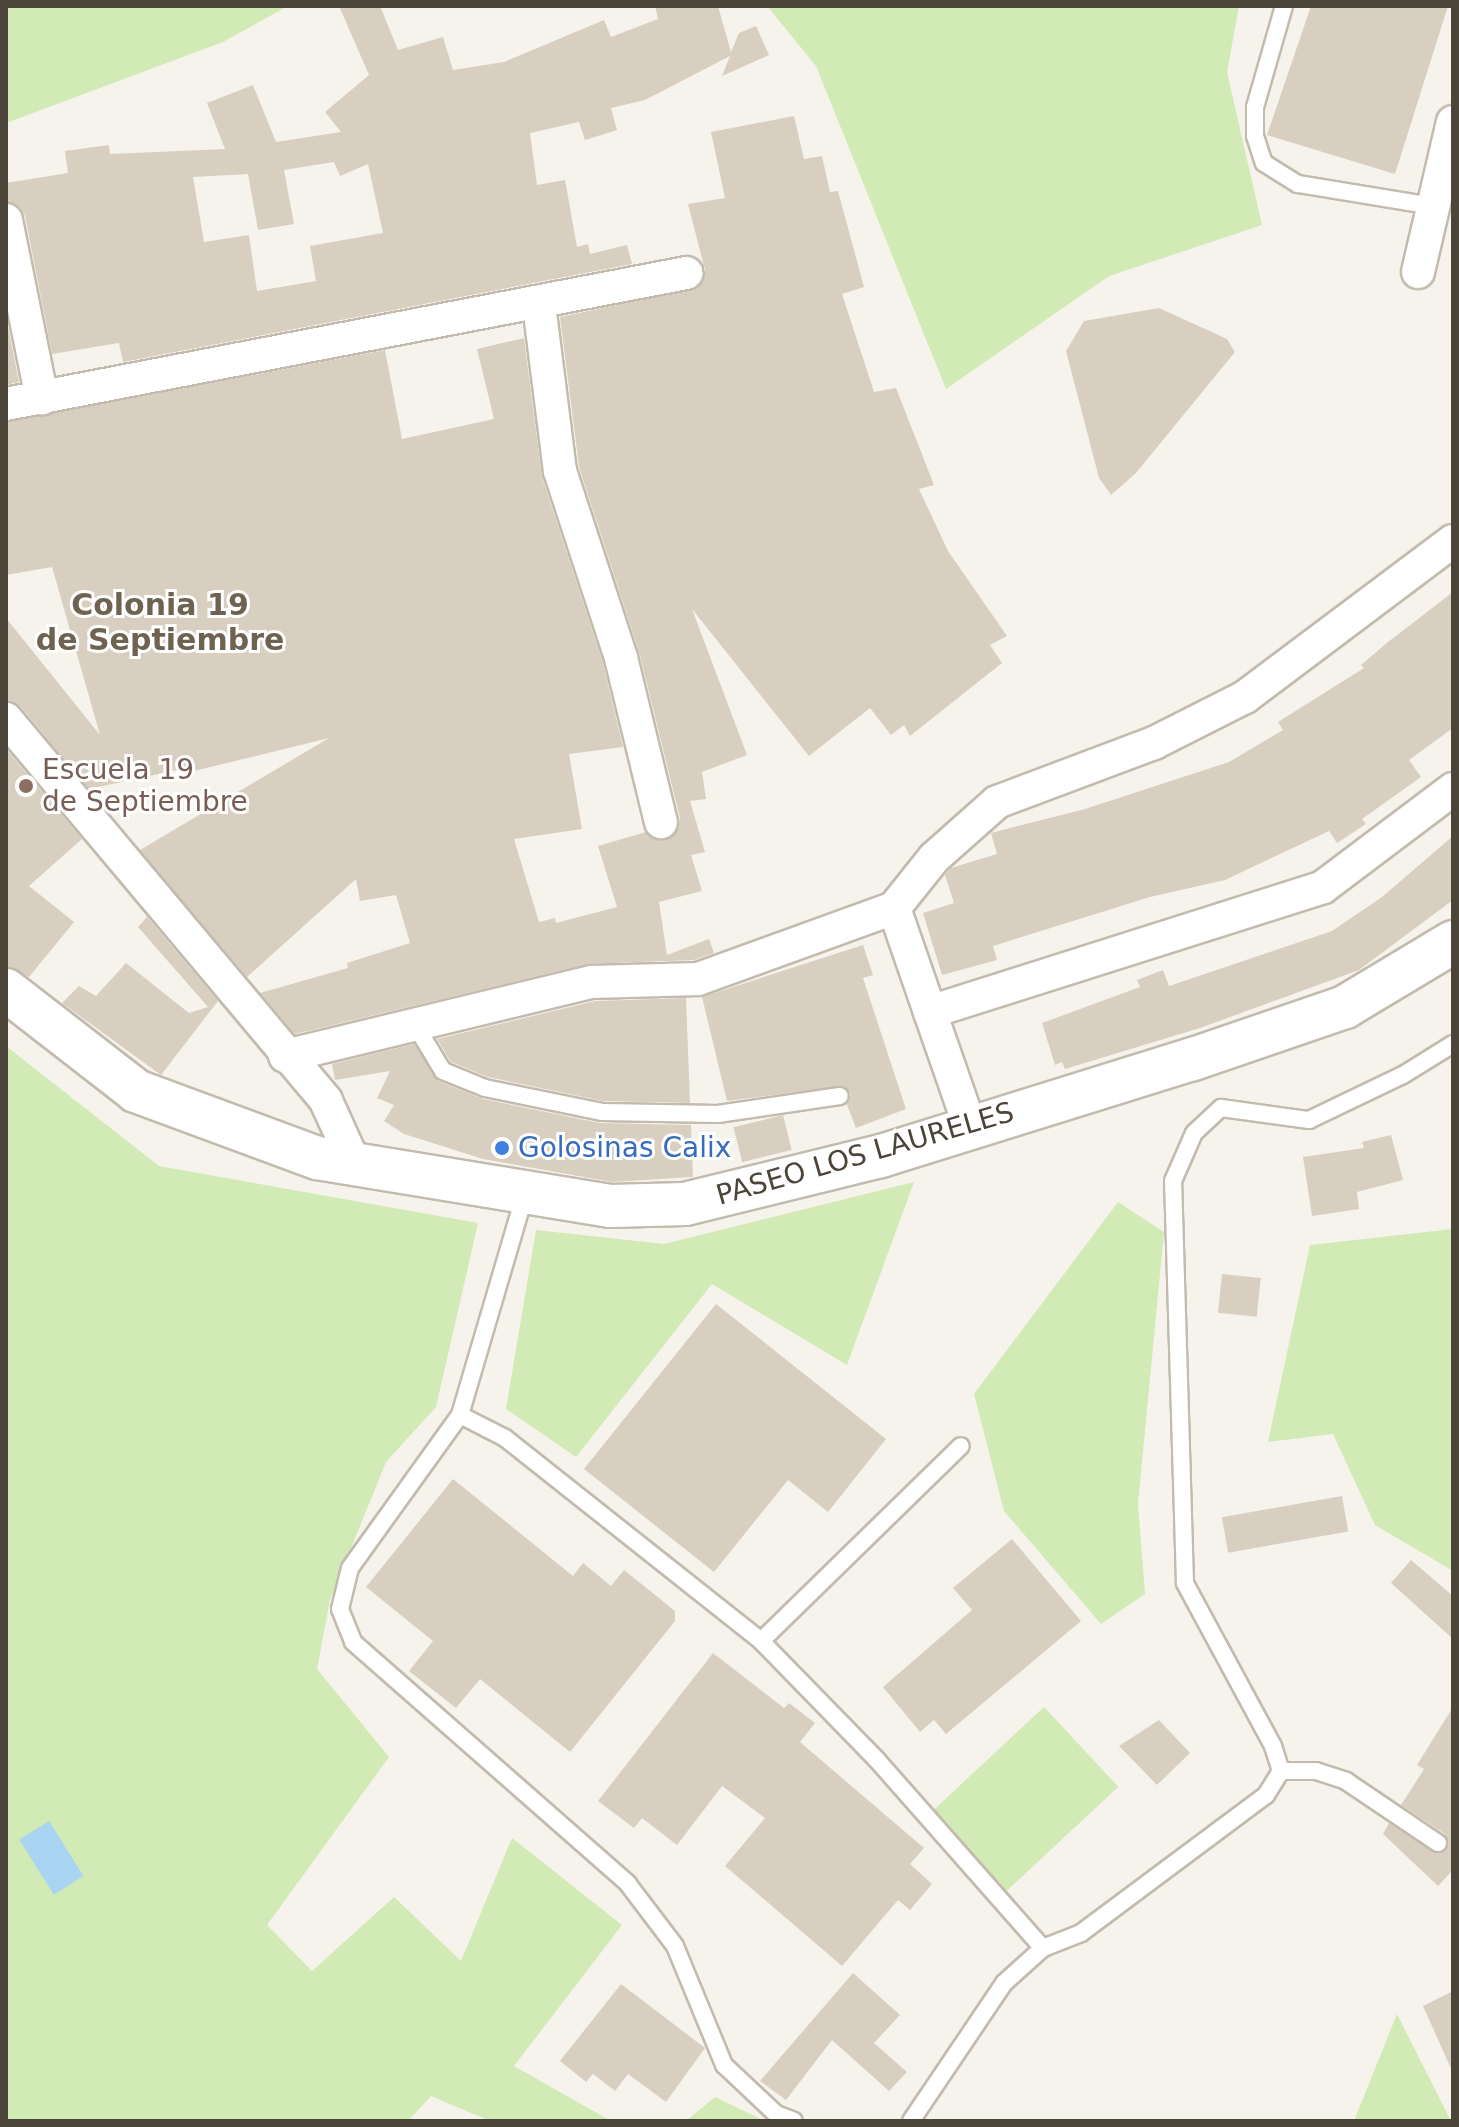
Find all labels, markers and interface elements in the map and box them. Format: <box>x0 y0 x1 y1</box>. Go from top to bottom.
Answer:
district label: Colonia 19 de Septiembre <box>36 587 284 658</box>
place label: Escuela 19 de Septiembre <box>42 753 248 819</box>
marker: Escuela 19 de Septiembre <box>17 777 35 795</box>
street label: PASEO LOS LAURELES <box>712 1095 1018 1213</box>
place label: Golosinas Calix <box>518 1131 731 1165</box>
marker: Golosinas Calix <box>493 1139 511 1157</box>

